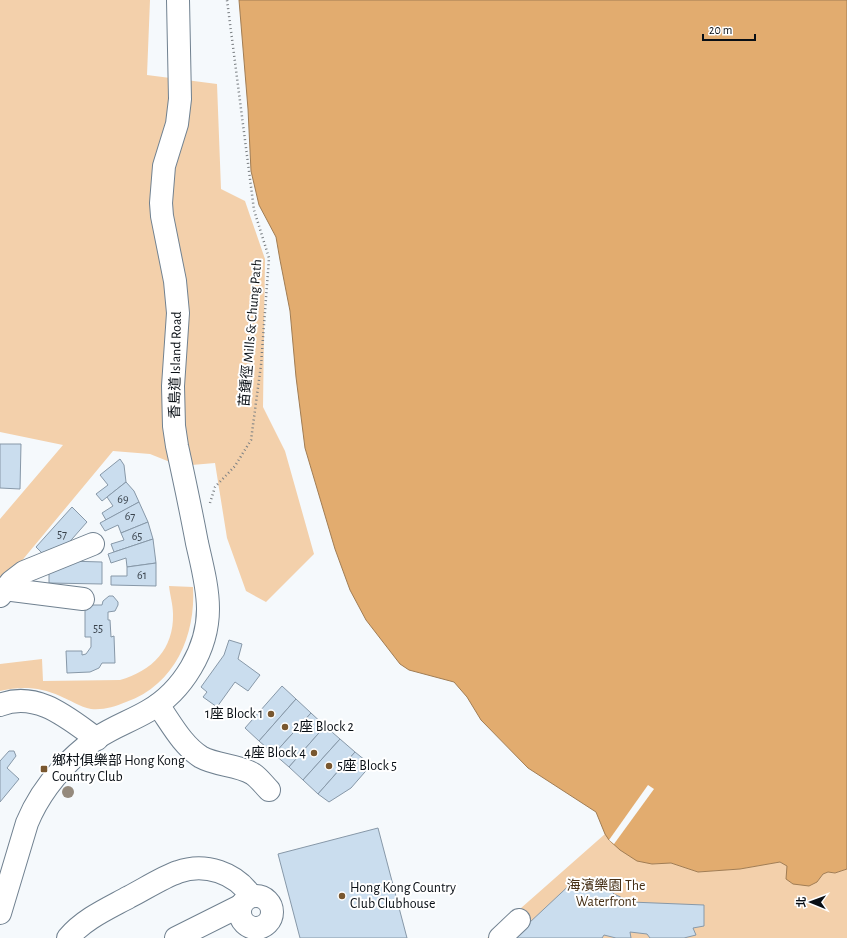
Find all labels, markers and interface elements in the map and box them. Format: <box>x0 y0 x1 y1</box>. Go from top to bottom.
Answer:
scale bar <box>703 16 755 42</box>
text: 20 m <box>709 24 732 36</box>
street label: 苗鍾徑 Mills & Chung Path <box>237 258 264 407</box>
street label: 香島道 Island Road <box>167 311 184 419</box>
house number: 69 <box>117 493 129 505</box>
house number: 67 <box>125 510 135 522</box>
house number: 57 <box>57 528 67 540</box>
house number: 65 <box>132 530 142 542</box>
house number: 61 <box>137 569 147 581</box>
house number: 55 <box>93 622 103 634</box>
place label: 1座 Block 1 <box>205 706 263 721</box>
marker: 1座 Block 1 <box>266 709 276 719</box>
place label: 2座 Block 2 <box>293 719 354 734</box>
marker: 2座 Block 2 <box>280 722 290 732</box>
place label: 4座 Block 4 <box>244 745 306 760</box>
marker: 4座 Block 4 <box>309 748 319 758</box>
place label: 鄉村俱樂部 Hong Kong Country Club <box>52 752 185 784</box>
place label: 5座 Block 5 <box>337 758 397 773</box>
marker: 5座 Block 5 <box>324 761 334 771</box>
marker: 鄉村俱樂部 Hong Kong Country Club <box>39 764 49 774</box>
park label: 海濱樂園 The Waterfront <box>567 877 645 909</box>
place label: Hong Kong Country Club Clubhouse <box>350 881 456 911</box>
north arrow <box>791 882 831 922</box>
marker: Hong Kong Country Club Clubhouse <box>337 891 347 901</box>
text: 北 <box>796 896 807 907</box>

